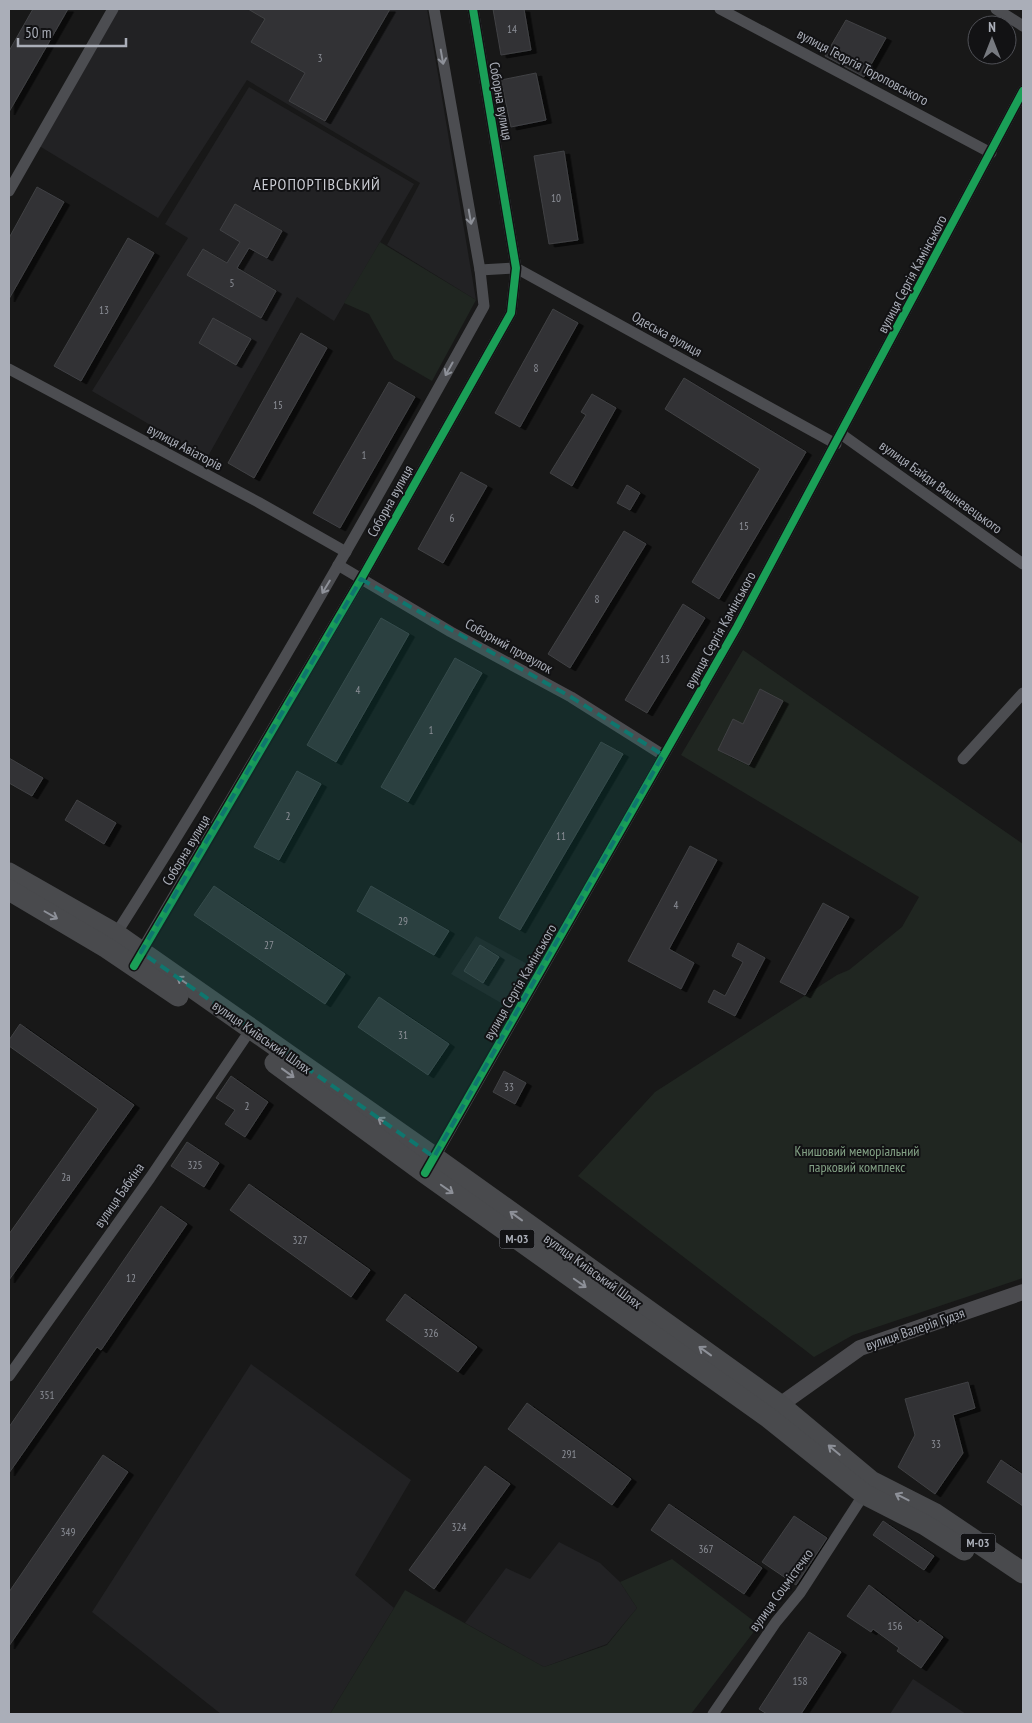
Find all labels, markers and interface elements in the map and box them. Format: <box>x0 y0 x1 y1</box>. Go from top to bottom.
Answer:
scale bar <box>18 15 125 47</box>
north arrow <box>967 15 1017 65</box>
text: N <box>988 18 996 36</box>
house number: 14 <box>507 22 517 36</box>
text: 50 m <box>25 23 51 42</box>
street label: вулиця Георгія Тороповського <box>794 25 932 109</box>
one-way arrow <box>438 48 448 64</box>
house number: 3 <box>318 51 323 65</box>
street label: Соборна вулиця <box>485 60 517 142</box>
district label: АЕРОПОРТІВСЬКИЙ <box>253 174 381 194</box>
house number: 10 <box>551 191 561 205</box>
one-way arrow <box>466 208 476 224</box>
street label: вулиця Сергія Камінського <box>873 212 951 336</box>
house number: 5 <box>230 276 235 290</box>
house number: 13 <box>99 303 109 317</box>
street label: Одеська вулиця <box>629 307 705 361</box>
house number: 8 <box>534 361 539 375</box>
one-way arrow <box>444 362 454 377</box>
house number: 15 <box>273 398 283 412</box>
street label: вулиця Авіаторів <box>144 420 226 475</box>
street label: вулиця Байди Вишневецького <box>876 436 1006 538</box>
house number: 1 <box>362 448 367 462</box>
street label: Соборна вулиця <box>363 462 417 540</box>
house number: 6 <box>450 511 455 525</box>
house number: 15 <box>739 519 749 533</box>
street label: вулиця Сергія Камінського <box>680 568 760 692</box>
one-way arrow <box>320 579 330 593</box>
house number: 8 <box>595 592 600 606</box>
street label: Соборний провулок <box>462 614 557 678</box>
house number: 13 <box>660 652 670 666</box>
house number: 4 <box>356 683 361 697</box>
house number: 1 <box>429 723 434 737</box>
house number: 2 <box>286 809 291 823</box>
street label: Соборна вулиця <box>158 811 214 889</box>
house number: 11 <box>556 829 566 843</box>
house number: 4 <box>674 898 679 912</box>
one-way arrow <box>43 910 57 920</box>
house number: 29 <box>398 914 408 928</box>
street label: вулиця Сергія Камінського <box>479 921 561 1043</box>
house number: 27 <box>264 938 274 952</box>
one-way arrow <box>176 976 190 986</box>
street label: вулиця Київський Шлях <box>209 996 315 1078</box>
house number: 31 <box>398 1028 408 1042</box>
one-way arrow <box>281 1067 294 1078</box>
house number: 33 <box>504 1080 514 1094</box>
house number: 2 <box>245 1099 250 1113</box>
one-way arrow <box>377 1117 391 1127</box>
park label: Книшовий меморіальний парковий комплекс <box>795 1142 919 1176</box>
house number: 325 <box>188 1158 202 1172</box>
street label: вулиця Бабкіна <box>90 1159 148 1231</box>
house number: 2а <box>61 1170 71 1184</box>
one-way arrow <box>440 1184 454 1194</box>
one-way arrow <box>509 1211 523 1221</box>
street label: вулиця Київський Шлях <box>541 1229 646 1313</box>
road number: М-03 <box>500 1230 534 1248</box>
house number: 327 <box>293 1233 307 1247</box>
house number: 12 <box>126 1271 136 1285</box>
one-way arrow <box>573 1278 587 1288</box>
street label: вулиця Валерія Гудзя <box>863 1304 967 1354</box>
house number: 326 <box>424 1326 438 1340</box>
one-way arrow <box>698 1346 712 1356</box>
house number: 351 <box>40 1388 54 1402</box>
house number: 33 <box>931 1437 941 1451</box>
one-way arrow <box>828 1445 841 1456</box>
house number: 291 <box>562 1447 576 1461</box>
one-way arrow <box>895 1492 910 1502</box>
house number: 324 <box>452 1520 466 1534</box>
house number: 349 <box>61 1525 75 1539</box>
road number: М-03 <box>960 1534 996 1552</box>
house number: 367 <box>699 1542 713 1556</box>
street label: вулиця Соцмістечко <box>745 1545 817 1635</box>
house number: 156 <box>888 1619 902 1633</box>
house number: 158 <box>793 1674 807 1688</box>

